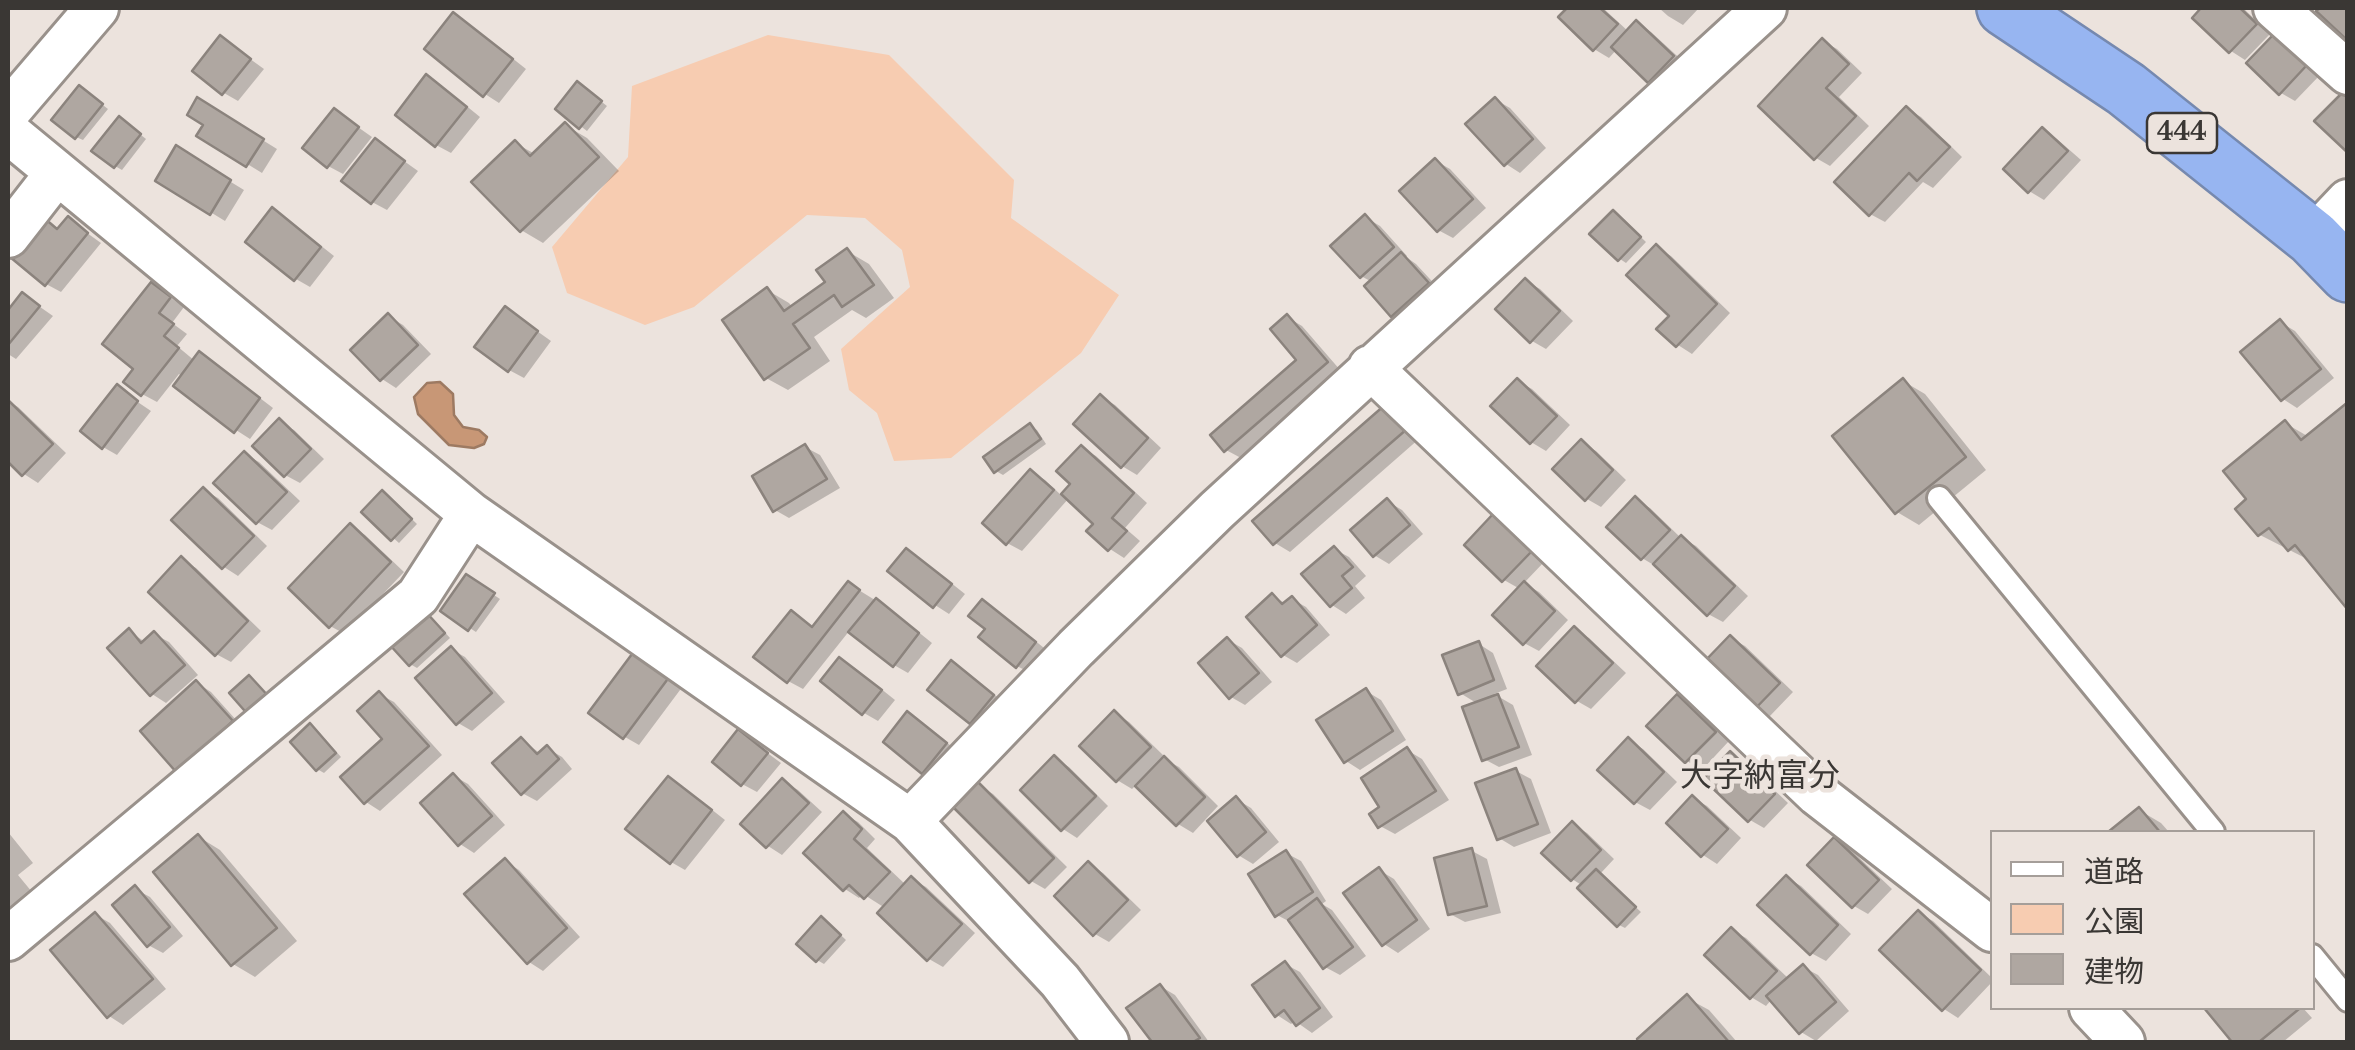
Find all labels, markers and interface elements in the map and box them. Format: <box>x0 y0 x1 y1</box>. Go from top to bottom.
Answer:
road number: 444 <box>2147 113 2217 153</box>
district label: 大字納富分 <box>1680 758 1840 796</box>
legend <box>1990 830 2315 1010</box>
text: 道路 <box>2084 853 2144 890</box>
text: 公園 <box>2084 903 2144 940</box>
text: 建物 <box>2084 953 2144 990</box>

